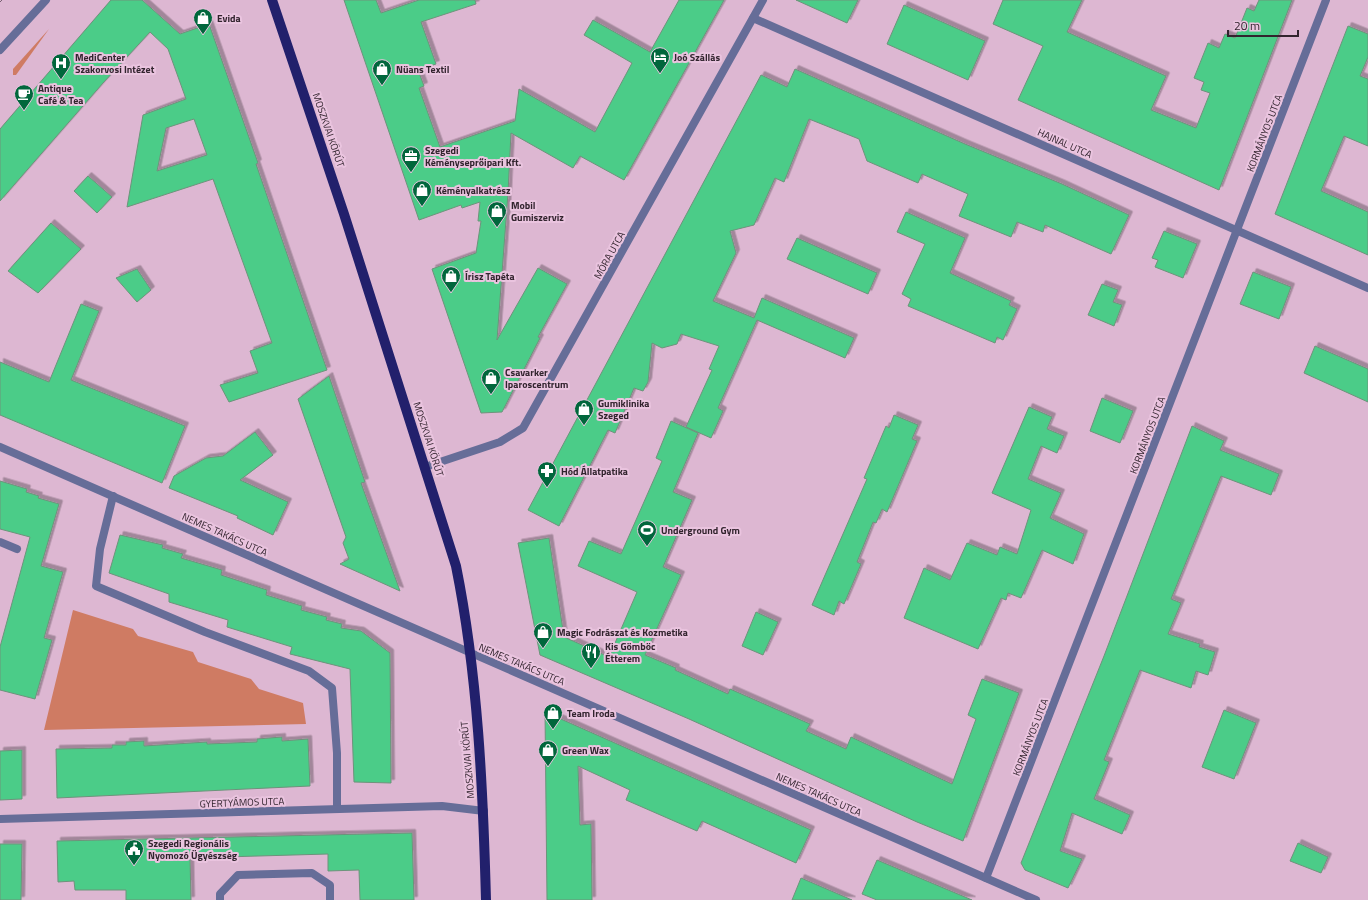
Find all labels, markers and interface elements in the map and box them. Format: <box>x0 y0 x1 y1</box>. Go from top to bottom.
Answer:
shop icon: Evida <box>192 7 214 35</box>
place label: Evida <box>217 11 241 26</box>
scale bar <box>1228 12 1298 38</box>
text: 20 m <box>1234 16 1260 35</box>
hotel icon: Joó Szállás <box>649 46 671 74</box>
place label: MediCenter Szakorvosi Intézet <box>75 50 155 77</box>
place label: Joó Szállás <box>674 50 720 65</box>
hospital icon: MediCenter Szakorvosi Intézet <box>50 52 72 80</box>
shop icon: Nüans Textil <box>371 58 393 86</box>
place label: Nüans Textil <box>396 62 450 77</box>
place label: Antique Café & Tea <box>38 81 83 108</box>
cafe icon: Antique Café & Tea <box>13 83 35 111</box>
street label: MOSZKVAI KÖRÚT <box>309 91 348 170</box>
street label: KORMÁNYOS UTCA <box>1243 92 1286 174</box>
street label: HAJNAL UTCA <box>1035 125 1094 162</box>
place label: Szegedi Kéményseprőipari Kft. <box>425 143 521 170</box>
office icon: Szegedi Kéményseprőipari Kft. <box>400 145 422 173</box>
shop icon: Kéményalkatrész <box>411 179 433 207</box>
place label: Kéményalkatrész <box>436 183 511 198</box>
place label: Mobil Gumiszerviz <box>511 198 564 225</box>
shop icon: Mobil Gumiszerviz <box>486 200 508 228</box>
street label: MÓRA UTCA <box>590 229 629 282</box>
shop icon: Írisz Tapéta <box>440 265 462 293</box>
place label: Írisz Tapéta <box>465 269 515 284</box>
place label: Csavarker Iparoscentrum <box>505 365 569 392</box>
shop icon: Csavarker Iparoscentrum <box>480 367 502 395</box>
street label: KORMÁNYOS UTCA <box>1126 394 1169 476</box>
place label: Gumiklinika Szeged <box>598 396 649 423</box>
shop icon: Gumiklinika Szeged <box>573 398 595 426</box>
street label: MOSZKVAI KÖRÚT <box>409 400 448 479</box>
pharmacy icon: Hód Állatpatika <box>536 460 558 488</box>
place label: Hód Állatpatika <box>561 464 628 479</box>
street label: NEMES TAKÁCS UTCA <box>180 509 270 560</box>
sports icon: Underground Gym <box>636 519 658 547</box>
place label: Underground Gym <box>661 523 740 538</box>
shop icon: Magic Fodrászat és Kozmetika <box>532 621 554 649</box>
place label: Magic Fodrászat és Kozmetika <box>557 625 688 640</box>
place label: Kis Gömböc Étterem <box>605 639 656 666</box>
street label: NEMES TAKÁCS UTCA <box>476 640 567 689</box>
restaurant icon: Kis Gömböc Étterem <box>580 641 602 669</box>
street label: KORMÁNYOS UTCA <box>1009 696 1052 778</box>
shop icon: Team Iroda <box>542 702 564 730</box>
place label: Team Iroda <box>567 706 615 721</box>
street label: MOSZKVAI KÖRÚT <box>457 720 478 799</box>
shop icon: Green Wax <box>537 739 559 767</box>
place label: Green Wax <box>562 743 609 758</box>
street label: NEMES TAKÁCS UTCA <box>774 769 864 820</box>
street label: GYERTYÁMOS UTCA <box>199 794 285 811</box>
place label: Szegedi Regionális Nyomozó Ügyészség <box>148 836 238 863</box>
public building icon: Szegedi Regionális Nyomozó Ügyészség <box>123 838 145 866</box>

